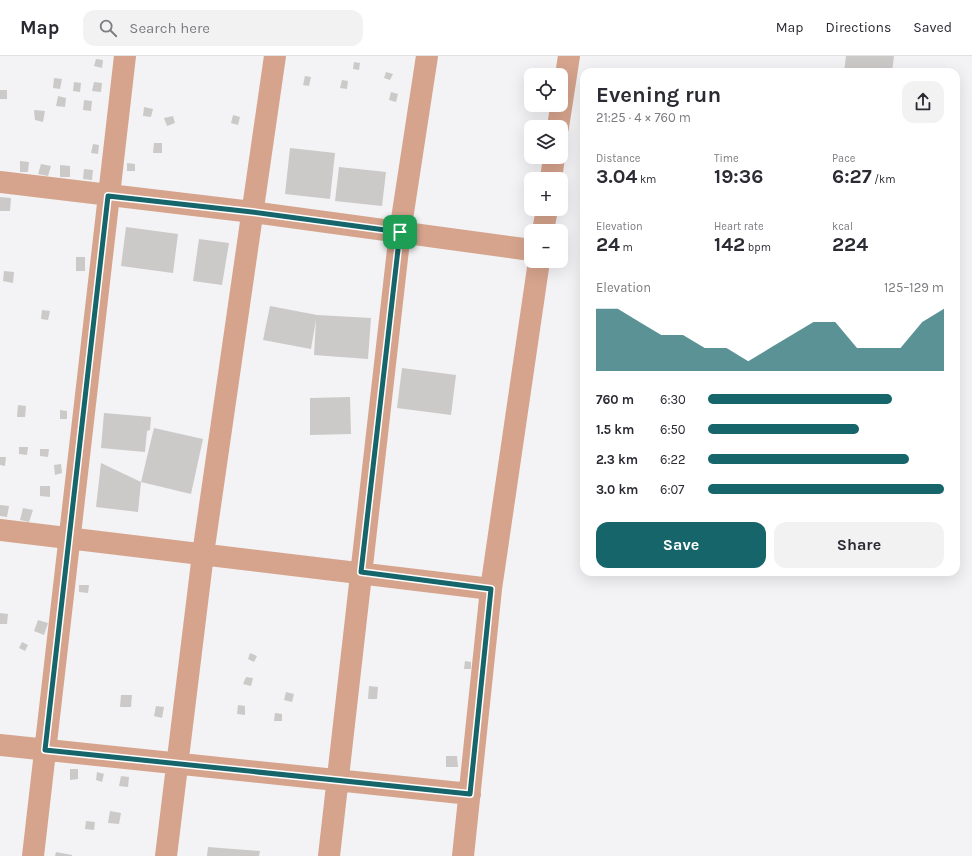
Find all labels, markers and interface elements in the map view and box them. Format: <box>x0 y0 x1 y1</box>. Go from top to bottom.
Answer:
search box <box>83 10 363 46</box>
text: Map <box>20 17 59 39</box>
icon: search <box>97 17 119 39</box>
text: Search here <box>129 19 210 37</box>
text: Map <box>776 19 804 36</box>
text: Directions <box>826 19 891 36</box>
text: Saved <box>913 19 952 36</box>
map controls <box>524 68 568 268</box>
button: locate <box>524 68 568 112</box>
button: share <box>902 81 944 123</box>
text: Evening run <box>596 82 721 108</box>
text: 21:25 · 4 × 760 m <box>596 110 691 125</box>
button: layers <box>524 120 568 164</box>
text: Distance <box>596 152 640 165</box>
text: Time <box>714 152 739 165</box>
text: Pace <box>832 152 855 165</box>
text: 3.04 <box>596 165 637 188</box>
text: 19:36 <box>714 165 763 188</box>
text: 6:27 <box>832 165 872 188</box>
button: + <box>524 172 568 216</box>
text: km <box>637 173 656 186</box>
text: /km <box>872 173 895 186</box>
pin <box>383 215 417 249</box>
text: Elevation <box>596 220 643 233</box>
text: Heart rate <box>714 220 764 233</box>
text: kcal <box>832 220 853 233</box>
icon: arrive <box>389 221 411 243</box>
button: − <box>524 224 568 268</box>
text: 24 <box>596 233 620 256</box>
text: 142 <box>714 233 745 256</box>
text: 224 <box>832 233 868 256</box>
text: m <box>620 241 633 254</box>
text: bpm <box>745 241 771 254</box>
text: Elevation <box>596 280 651 295</box>
text: 125–129 m <box>884 280 944 295</box>
text: 760 m <box>596 392 634 407</box>
text: 6:30 <box>660 392 686 407</box>
text: 1.5 km <box>596 422 634 437</box>
text: 6:50 <box>660 422 686 437</box>
text: 2.3 km <box>596 452 638 467</box>
text: 6:22 <box>660 452 686 467</box>
text: 3.0 km <box>596 482 638 497</box>
text: 6:07 <box>660 482 684 497</box>
button: Save <box>596 522 766 568</box>
button: Share <box>774 522 944 568</box>

